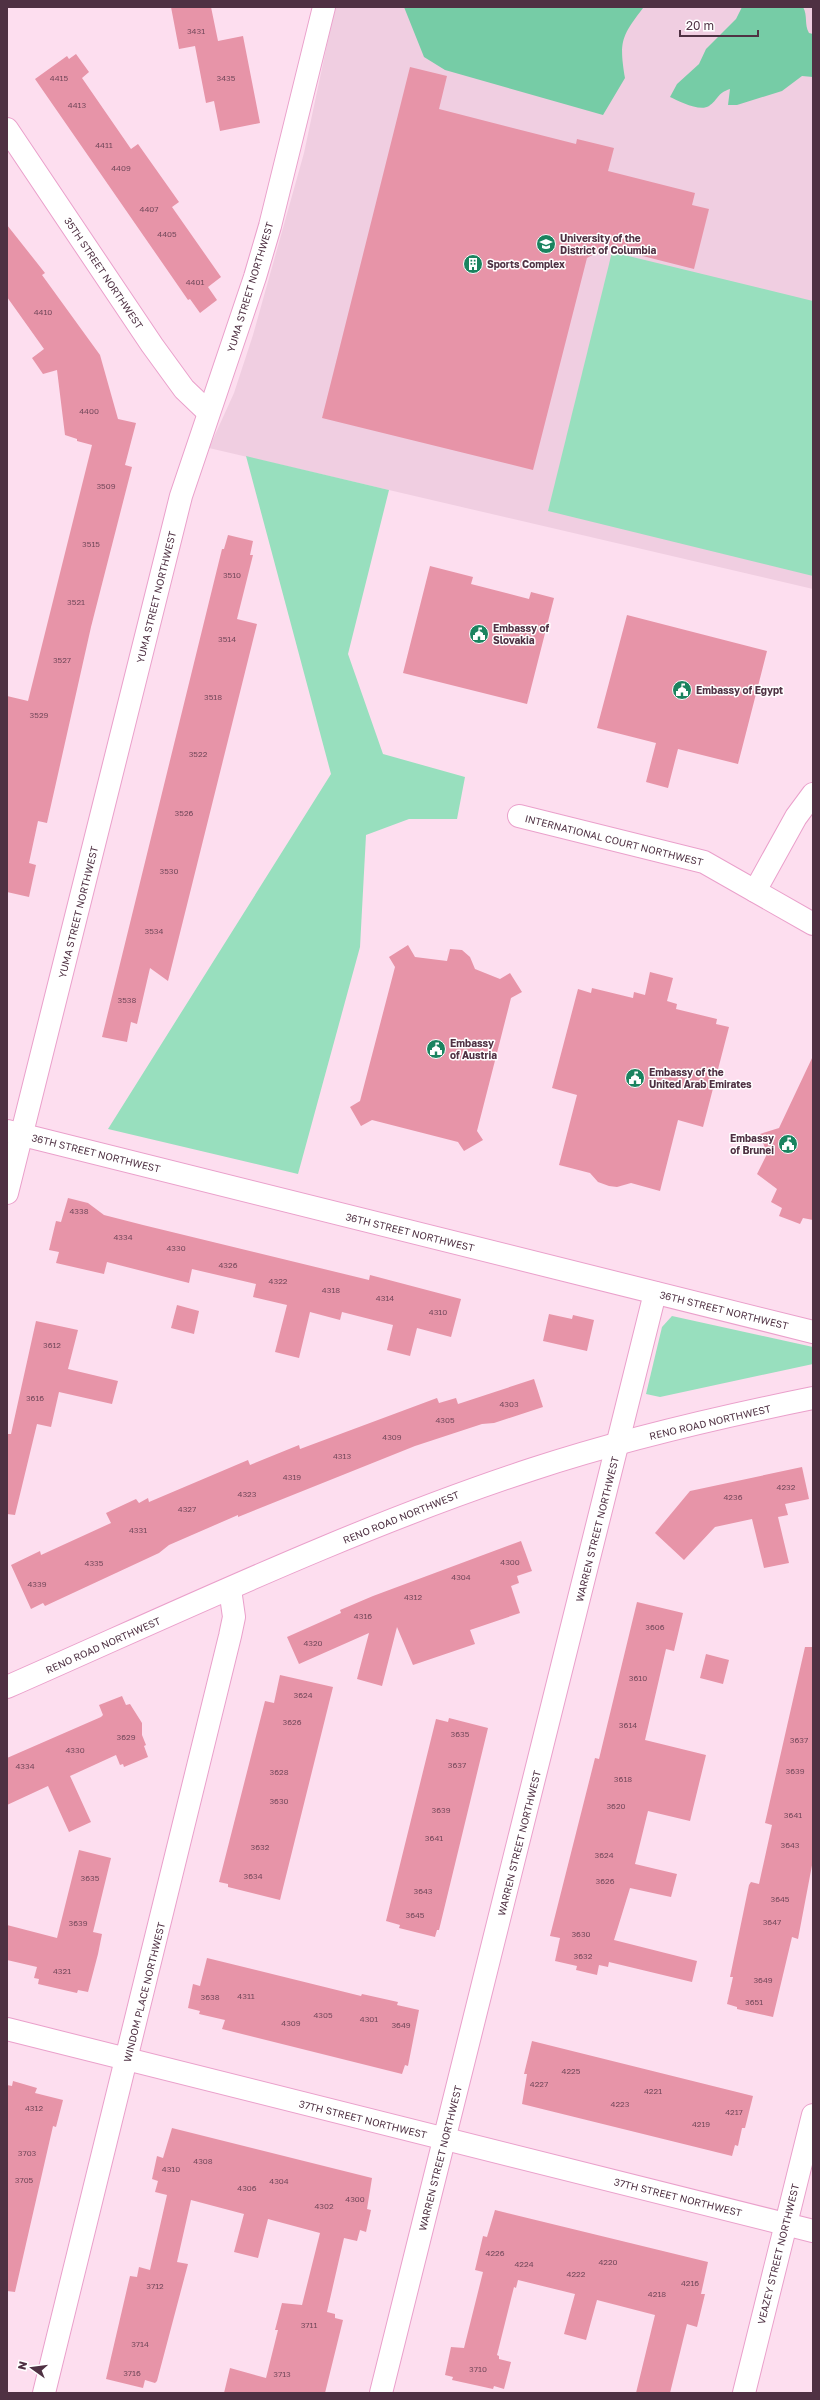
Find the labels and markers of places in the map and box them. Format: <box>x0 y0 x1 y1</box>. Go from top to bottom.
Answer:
place label: University of the District of Columbia <box>560 232 656 256</box>
school or university icon: University of the District of Columbia <box>535 233 557 255</box>
building icon: Sports Complex <box>462 253 484 275</box>
place label: Sports Complex <box>487 258 565 270</box>
place label: Embassy of Slovakia <box>493 622 549 646</box>
public building icon: Embassy of Slovakia <box>468 623 490 645</box>
public building icon: Embassy of Egypt <box>671 679 693 701</box>
place label: Embassy of Egypt <box>696 684 783 696</box>
place label: Embassy of Austria <box>450 1037 497 1061</box>
public building icon: Embassy of Austria <box>425 1038 447 1060</box>
place label: Embassy of the United Arab Emirates <box>649 1066 752 1090</box>
public building icon: Embassy of the United Arab Emirates <box>624 1067 646 1089</box>
place label: Embassy of Brunei <box>730 1132 774 1156</box>
public building icon: Embassy of Brunei <box>777 1133 799 1155</box>

